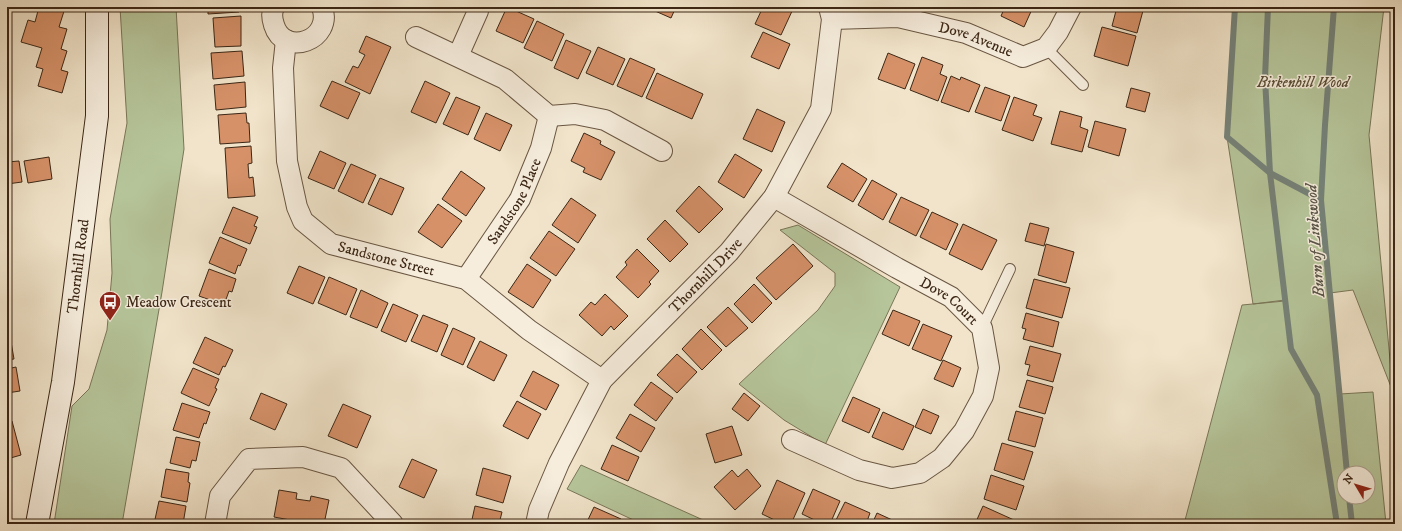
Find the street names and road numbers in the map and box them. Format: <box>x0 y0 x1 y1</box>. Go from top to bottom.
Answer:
street label: Dove Avenue <box>937 18 1016 62</box>
street label: Sandstone Place <box>483 155 546 248</box>
street label: Thornhill Road <box>63 218 94 315</box>
street label: Thornhill Drive <box>665 234 747 317</box>
street label: Sandstone Street <box>336 237 437 281</box>
street label: Dove Court <box>916 273 983 329</box>

